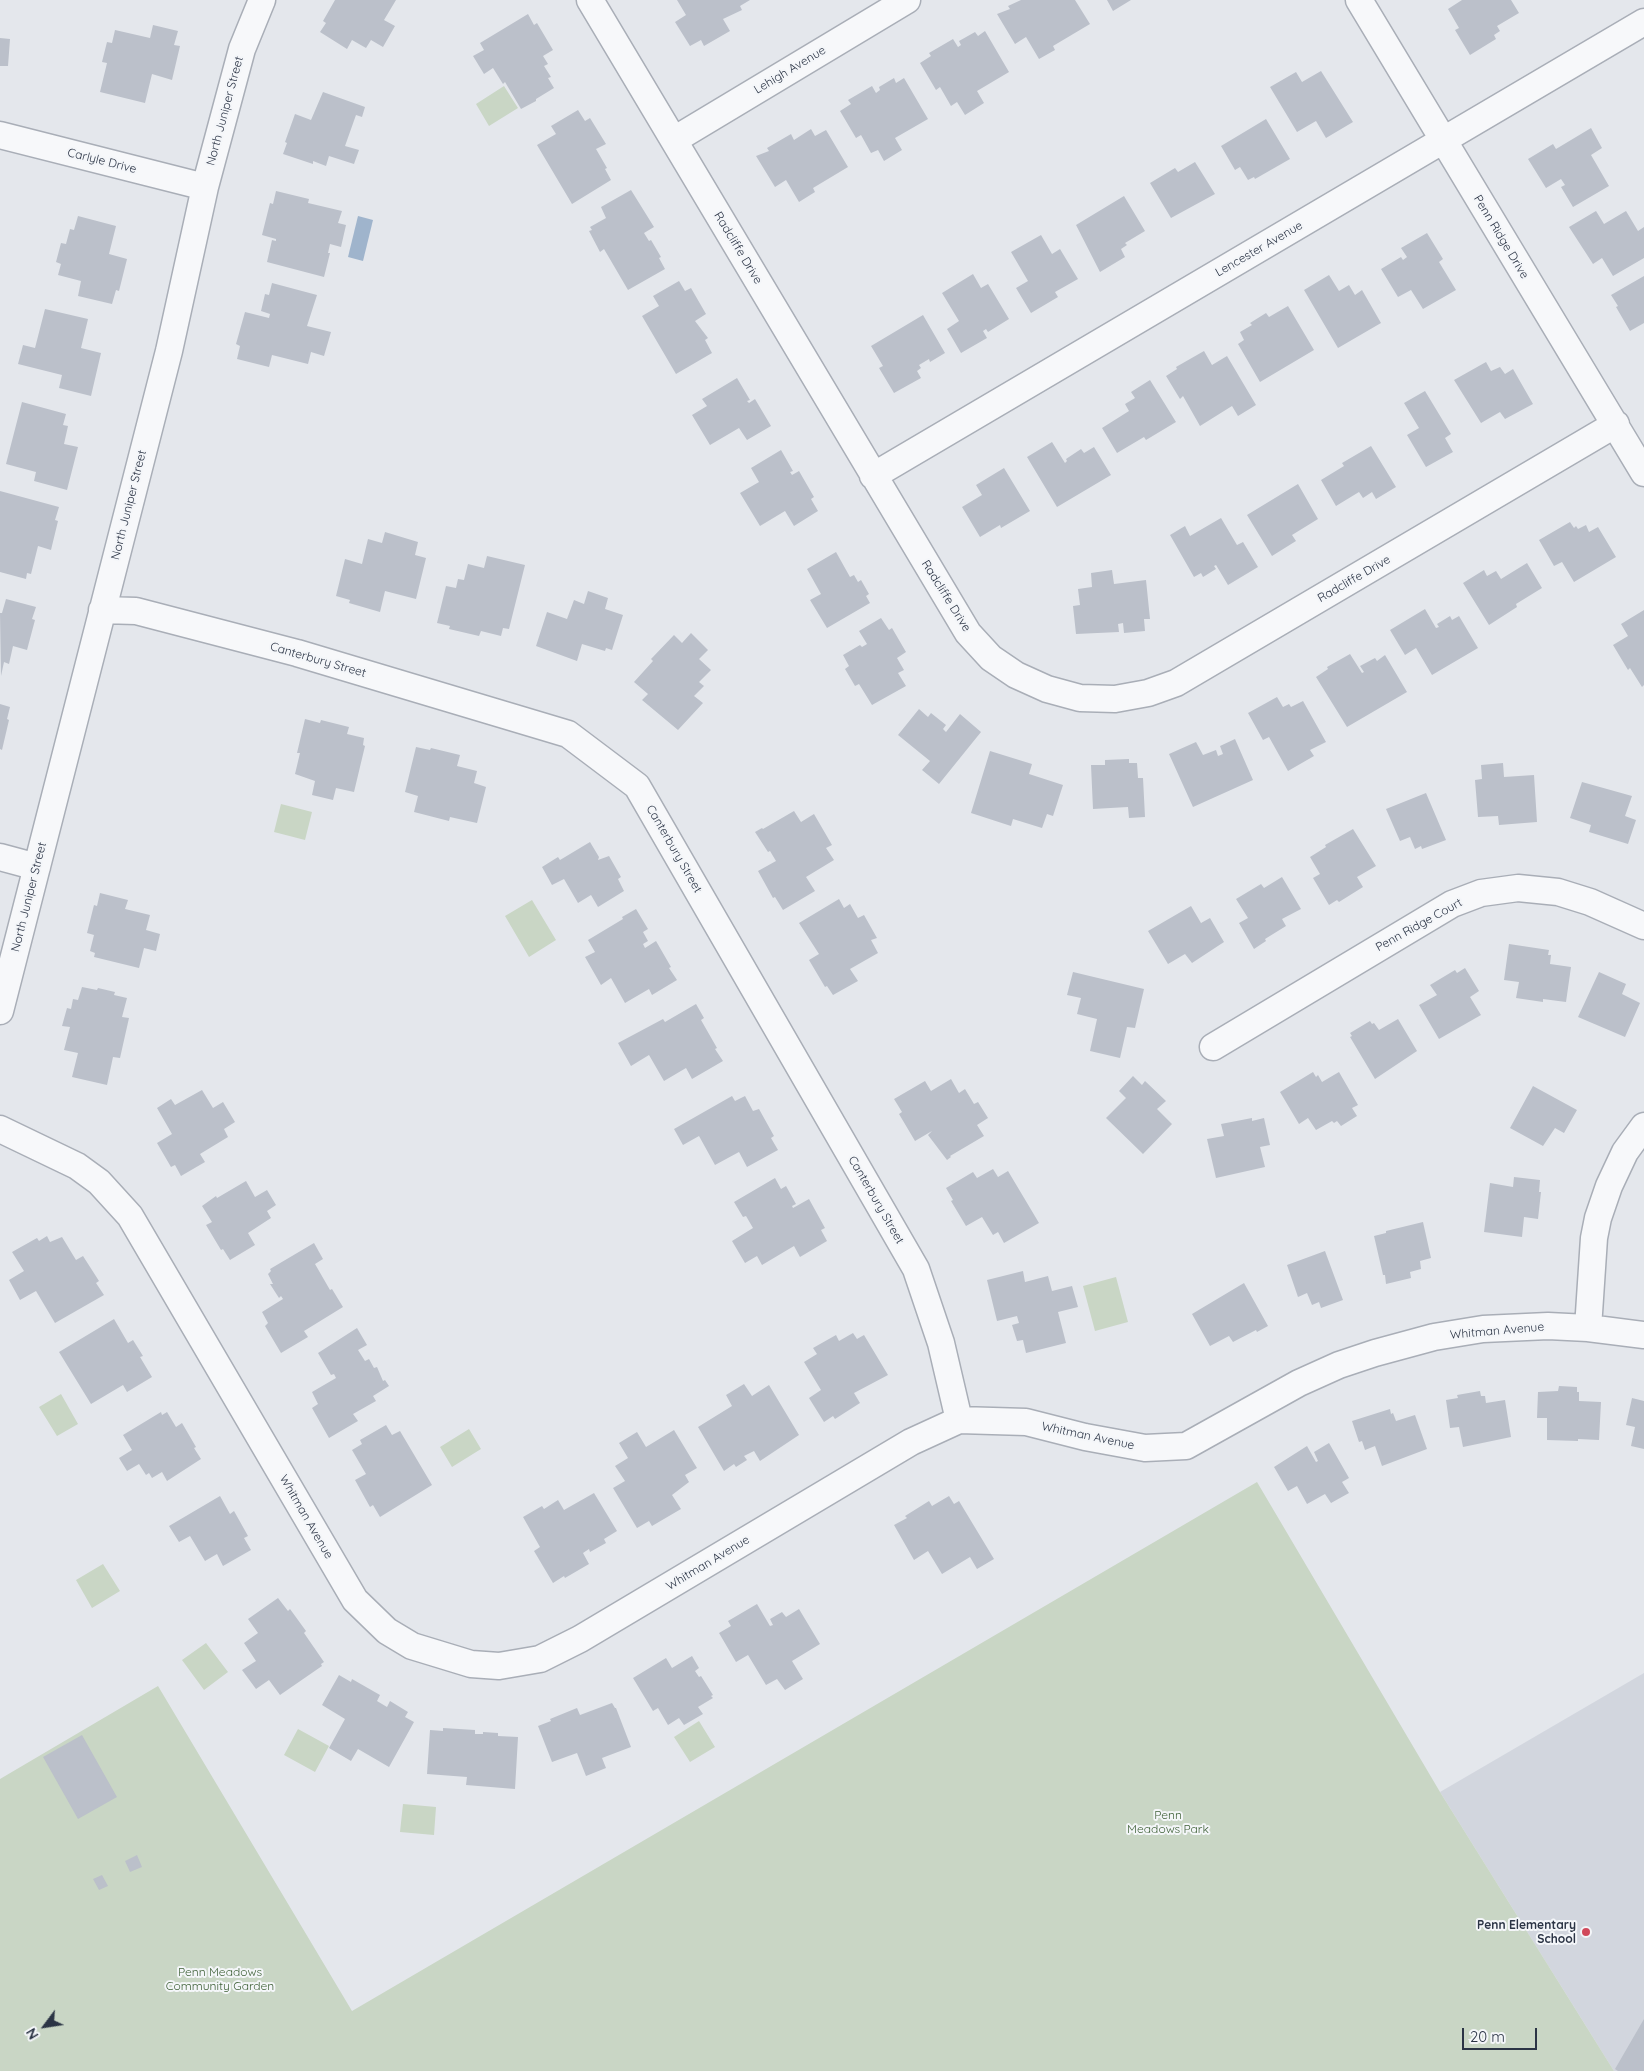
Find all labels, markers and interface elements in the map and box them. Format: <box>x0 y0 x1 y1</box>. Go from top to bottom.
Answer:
street label: Lehigh Avenue <box>752 43 828 97</box>
street label: North Juniper Street <box>203 55 247 167</box>
street label: Carlyle Drive <box>66 145 138 177</box>
street label: Penn Ridge Drive <box>1470 193 1532 281</box>
street label: Radcliffe Drive <box>711 209 765 287</box>
street label: Lencester Avenue <box>1213 218 1305 280</box>
street label: North Juniper Street <box>108 449 150 561</box>
street label: Radcliffe Drive <box>1315 552 1393 606</box>
street label: Radcliffe Drive <box>918 558 974 634</box>
street label: Canterbury Street <box>268 639 368 681</box>
street label: Canterbury Street <box>643 803 705 895</box>
street label: North Juniper Street <box>8 841 50 953</box>
street label: Penn Ridge Court <box>1373 895 1465 955</box>
street label: Canterbury Street <box>845 1154 907 1246</box>
street label: Whitman Avenue <box>1449 1320 1545 1342</box>
street label: Whitman Avenue <box>1040 1419 1136 1453</box>
street label: Whitman Avenue <box>276 1472 336 1562</box>
street label: Whitman Avenue <box>664 1532 752 1594</box>
park label: Penn Meadows Park <box>1127 1808 1209 1836</box>
place label: Penn Elementary School <box>1477 1918 1576 1946</box>
marker: Penn Elementary School <box>1580 1926 1592 1938</box>
park label: Penn Meadows Community Garden <box>166 1965 274 1993</box>
north arrow <box>20 2001 70 2051</box>
scale bar <box>1464 2018 1539 2050</box>
text: N <box>22 2025 43 2043</box>
text: 20 m <box>1470 2027 1505 2046</box>

